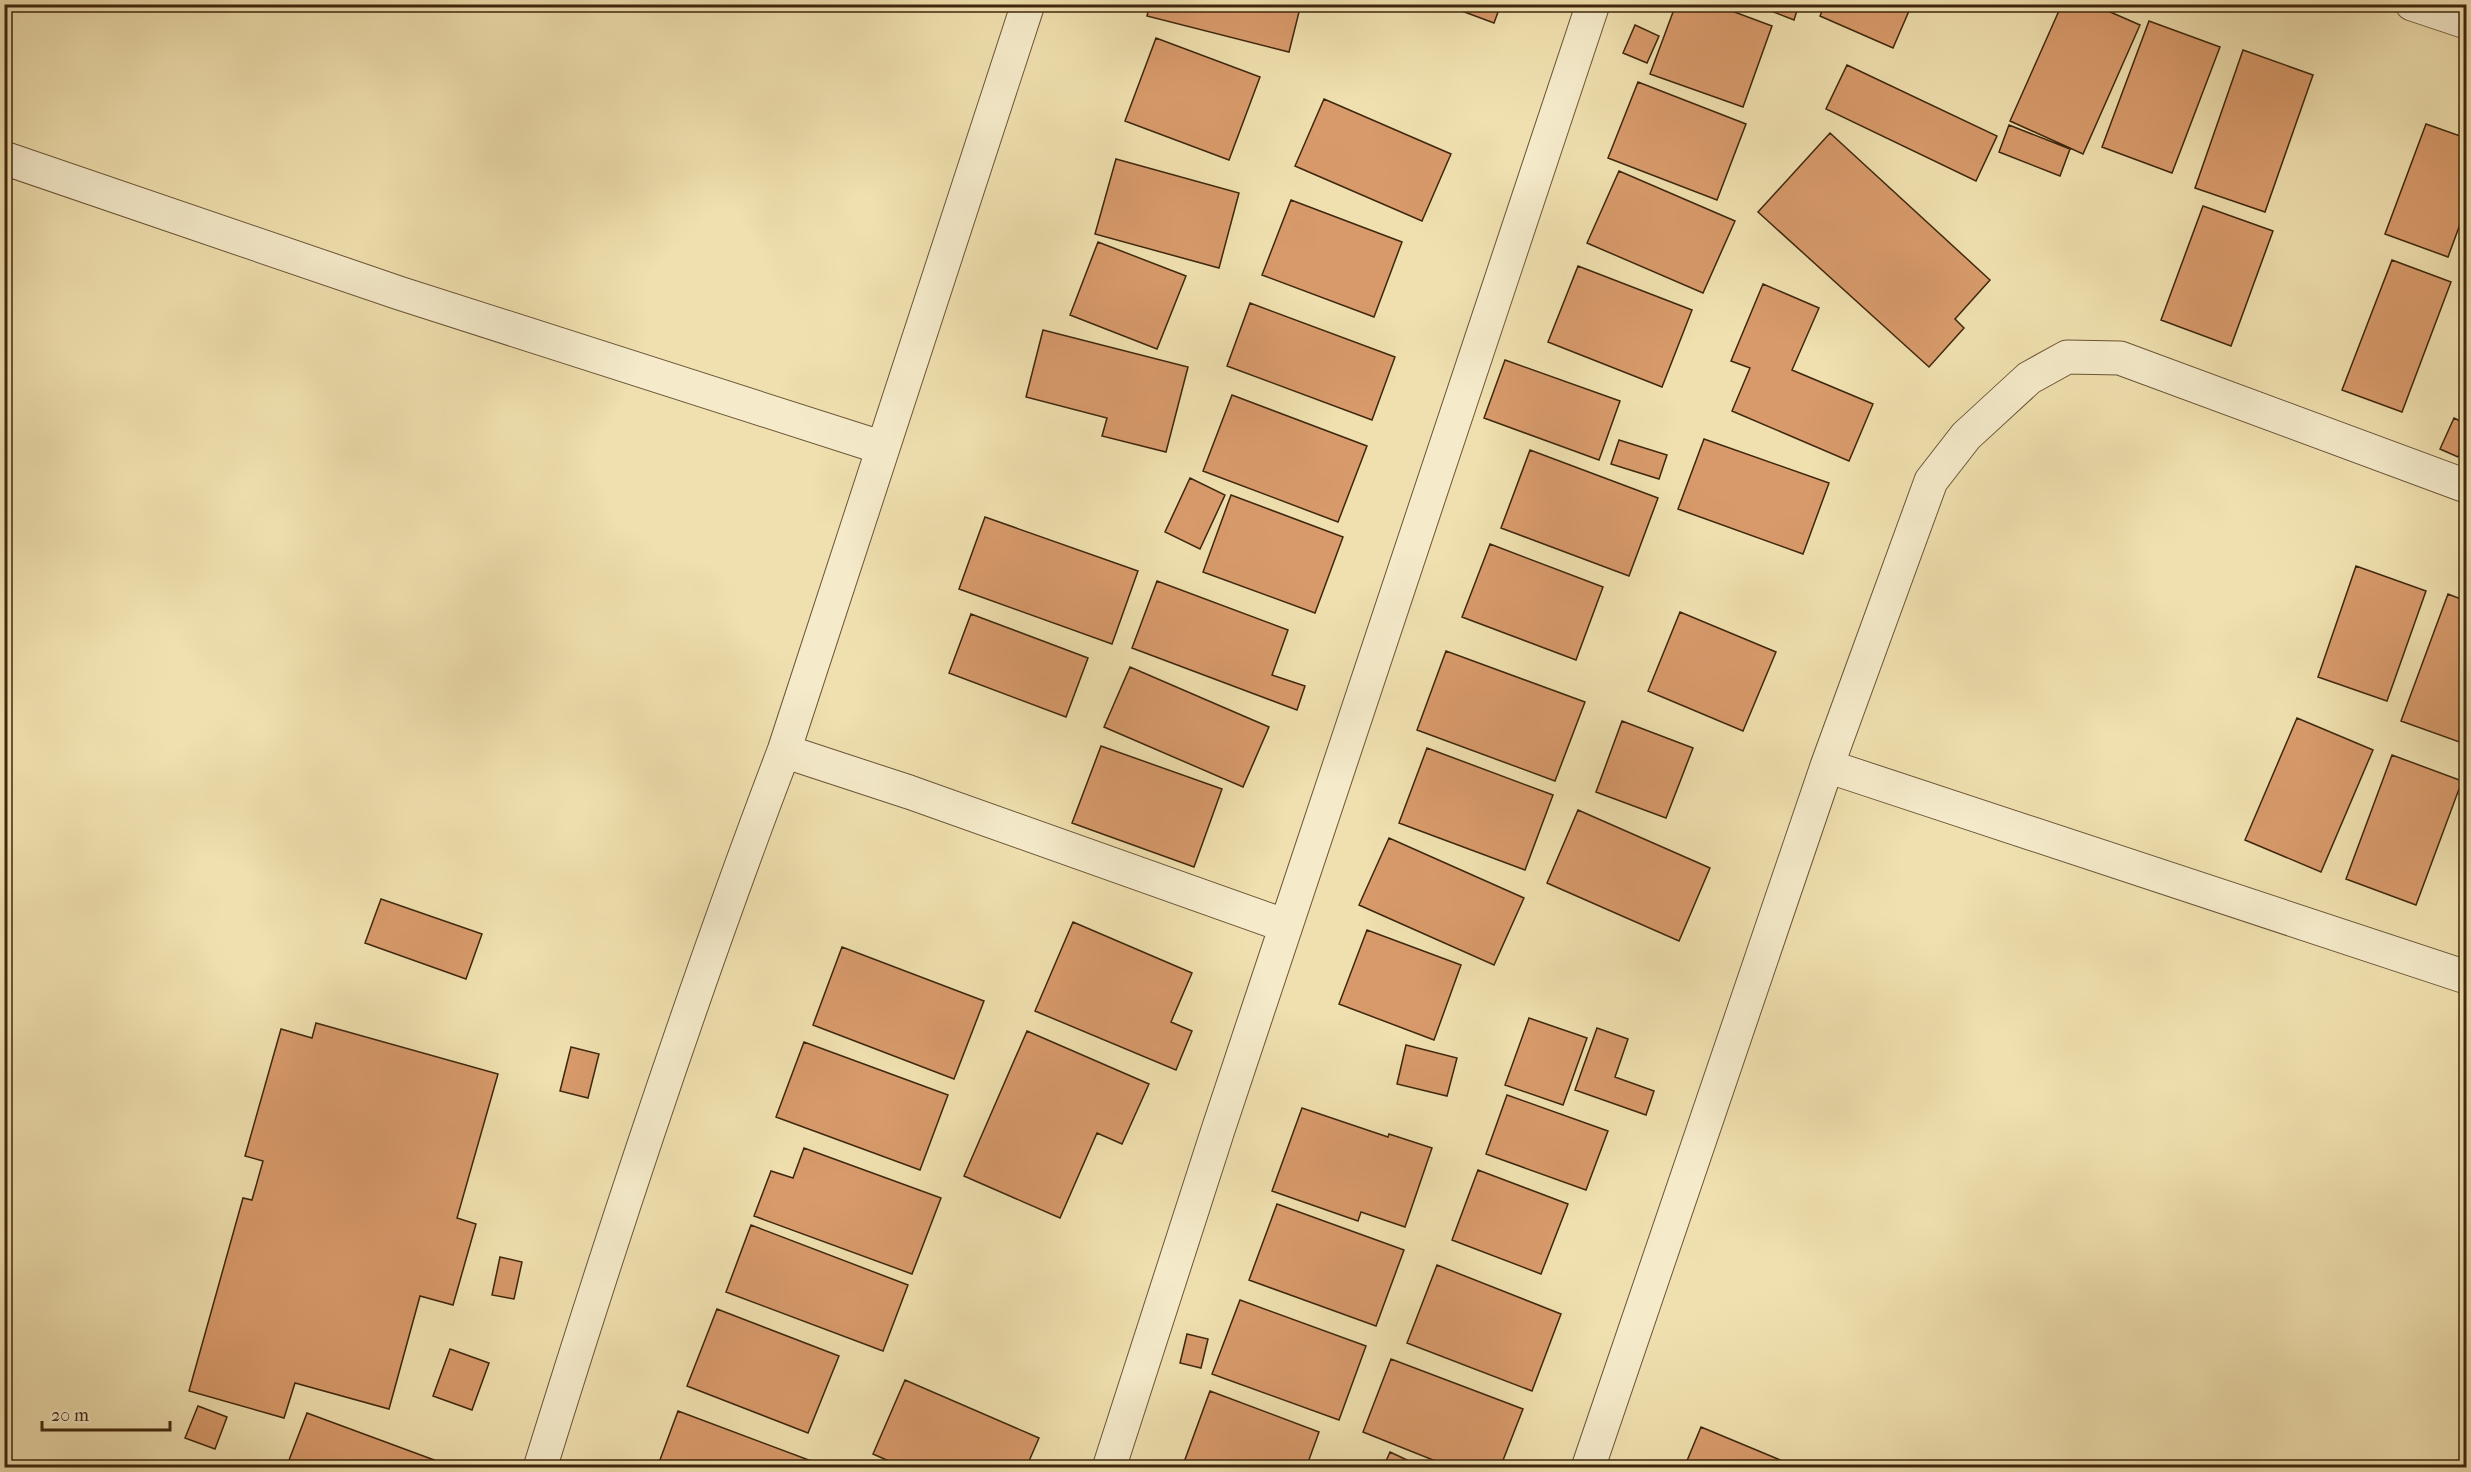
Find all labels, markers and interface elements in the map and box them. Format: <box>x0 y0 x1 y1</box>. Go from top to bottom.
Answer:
scale bar <box>42 1394 170 1432</box>
text: 20 m <box>51 1405 89 1426</box>

